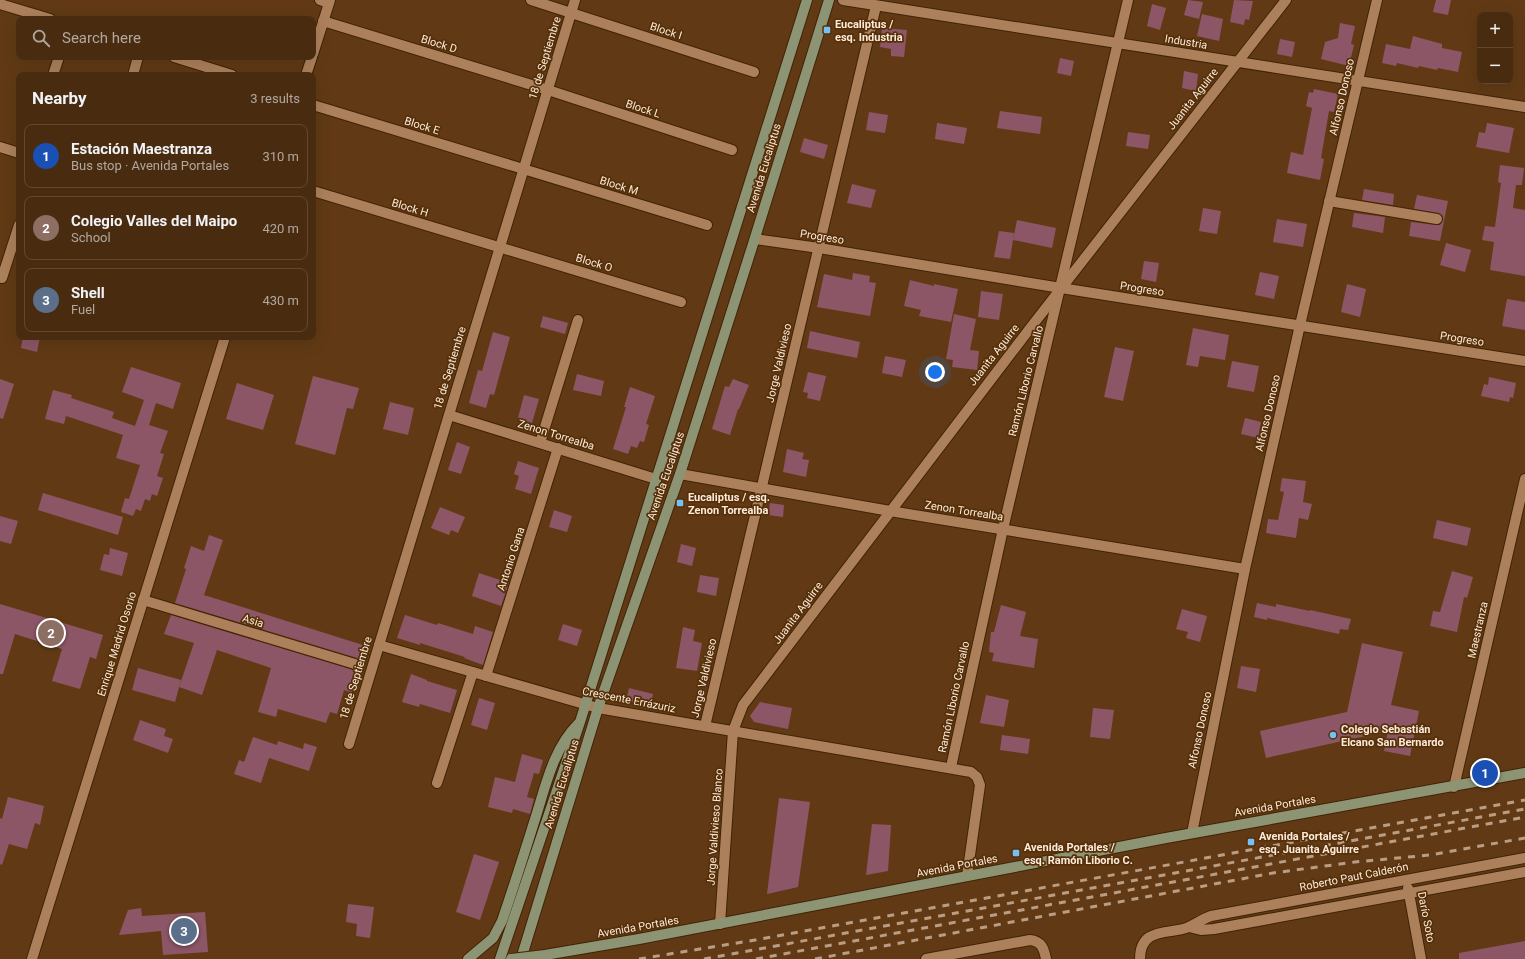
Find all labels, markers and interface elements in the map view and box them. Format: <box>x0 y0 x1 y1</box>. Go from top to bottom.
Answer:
map controls <box>1477 12 1513 84</box>
button: + <box>1477 12 1513 48</box>
street label: 18 de Septiembre <box>526 15 564 101</box>
search box <box>16 16 316 60</box>
place label: Eucaliptus / esq. Industria <box>835 18 903 44</box>
street label: Block I <box>648 20 684 42</box>
marker: Eucaliptus / esq. Industria <box>822 25 832 35</box>
icon: search <box>30 27 52 49</box>
text: Search here <box>62 29 141 47</box>
street label: Block D <box>419 32 459 56</box>
street label: Industria <box>1164 32 1208 52</box>
button: − <box>1477 48 1513 84</box>
street label: Alfonso Donoso <box>1327 57 1357 137</box>
street label: Juanita Aguirre <box>1165 66 1221 132</box>
text: Nearby <box>32 88 87 108</box>
text: 3 results <box>250 91 300 106</box>
street label: Block L <box>624 97 662 121</box>
street label: Block E <box>403 115 441 137</box>
street label: Avenida Eucaliptus <box>744 122 784 214</box>
text: Estación Maestranza <box>71 140 212 158</box>
text: 1 <box>42 149 50 164</box>
text: 310 m <box>262 149 299 164</box>
text: Bus stop · Avenida Portales <box>71 158 229 173</box>
street label: Block M <box>598 174 640 198</box>
street label: Block H <box>390 196 430 220</box>
text: Colegio Valles del Maipo <box>71 212 237 230</box>
text: 2 <box>42 221 50 236</box>
text: 420 m <box>262 221 299 236</box>
street label: Progreso <box>799 227 845 247</box>
text: School <box>71 230 111 245</box>
street label: Block O <box>574 251 614 275</box>
street label: Progreso <box>1119 279 1165 299</box>
text: Shell <box>71 284 105 302</box>
text: 3 <box>42 293 50 308</box>
text: 430 m <box>262 293 299 308</box>
text: Fuel <box>71 302 95 317</box>
street label: Jorge Valdivieso <box>764 322 794 404</box>
street label: Juanita Aguirre <box>966 322 1022 388</box>
street label: Ramón Liborio Carvallo <box>1006 324 1046 438</box>
street label: 18 de Septiembre <box>431 325 469 411</box>
street label: Progreso <box>1439 329 1485 349</box>
your location <box>925 362 945 382</box>
street label: Alfonso Donoso <box>1253 373 1283 453</box>
street label: Zenon Torrealba <box>516 417 596 453</box>
street label: Avenida Eucaliptus <box>645 430 687 522</box>
place label: Eucaliptus / esq. Zenon Torrealba <box>688 491 770 517</box>
marker: Eucaliptus / esq. Zenon Torrealba <box>675 498 685 508</box>
street label: Zenon Torrealba <box>924 498 1004 524</box>
street label: Antonio Gana <box>495 525 527 593</box>
street label: Juanita Aguirre <box>770 579 826 647</box>
street label: Enrique Madrid Osorio <box>95 590 139 698</box>
street label: Maestranza <box>1465 600 1491 660</box>
street label: Asia <box>241 612 265 630</box>
pin: 2 <box>38 618 64 648</box>
street label: 18 de Septiembre <box>337 635 375 721</box>
street label: Jorge Valdivieso <box>689 637 719 719</box>
street label: Ramón Liborio Carvallo <box>936 640 972 754</box>
street label: Crescente Errázuriz <box>581 685 677 716</box>
street label: Alfonso Donoso <box>1185 690 1215 770</box>
place label: Colegio Sebastián Elcano San Bernardo <box>1341 723 1444 749</box>
marker: Colegio Sebastián Elcano San Bernardo <box>1328 730 1338 740</box>
street label: Avenida Eucaliptus <box>542 738 582 830</box>
pin: 1 <box>1472 758 1498 788</box>
street label: Jorge Valdivieso Blanco <box>704 768 726 886</box>
street label: Avenida Portales <box>1233 792 1317 820</box>
place label: Avenida Portales / esq. Juanita Aguirre <box>1259 830 1359 856</box>
marker: Avenida Portales / esq. Juanita Aguirre <box>1246 837 1256 847</box>
place label: Avenida Portales / esq. Ramón Liborio C. <box>1024 841 1133 867</box>
marker: Avenida Portales / esq. Ramón Liborio C. <box>1011 848 1021 858</box>
street label: Avenida Portales <box>915 852 999 880</box>
street label: Roberto Paut Calderón <box>1298 860 1410 894</box>
street label: Darío Soto <box>1415 891 1437 943</box>
street label: Avenida Portales <box>596 913 680 941</box>
pin: 3 <box>171 916 197 946</box>

